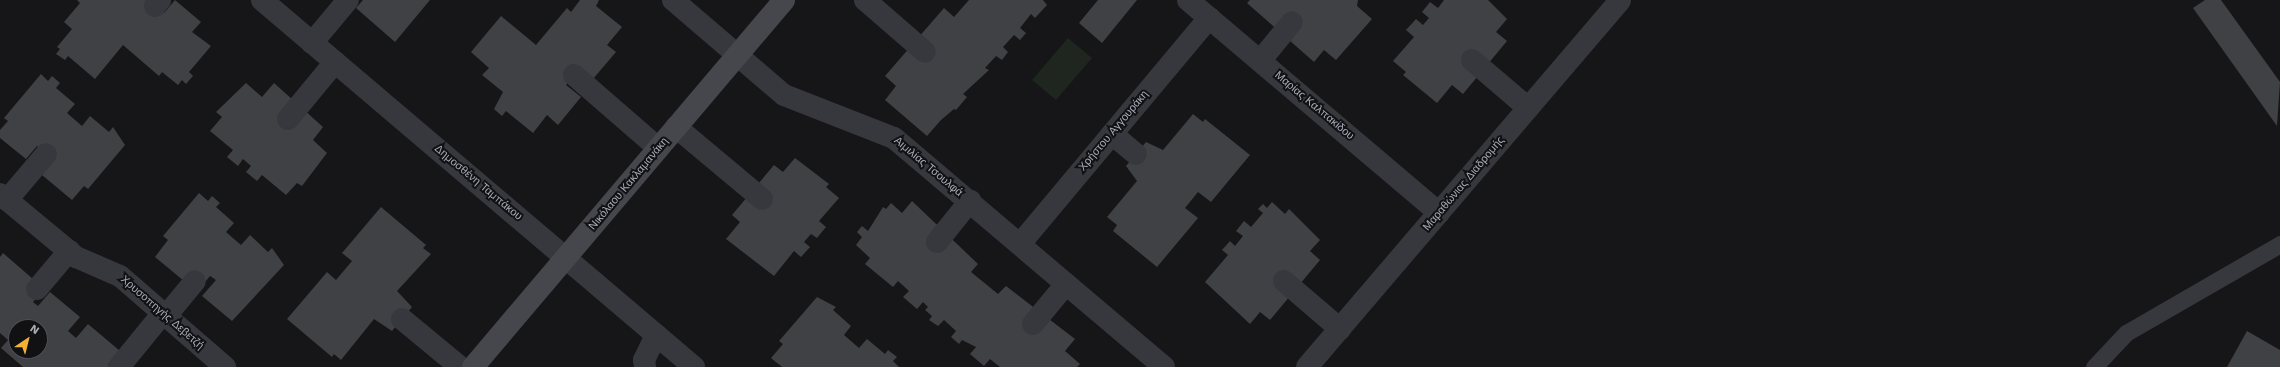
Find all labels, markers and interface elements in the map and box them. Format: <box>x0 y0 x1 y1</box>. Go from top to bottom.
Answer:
street label: Μαρίας Καλπακίδου <box>1272 69 1356 143</box>
street label: Χρήστου Αγγουράκη <box>1076 88 1152 174</box>
street label: Αιμιλίας Τσουλφά <box>891 134 965 200</box>
street label: Μαραθώνιας Διαδρομής <box>1421 134 1507 234</box>
street label: Νικόλαου Κακλαμανάκη <box>586 135 672 233</box>
street label: Δημοσθένη Ταμπάκου <box>432 143 524 223</box>
street label: Χρυσοπηγής Δεβετζή <box>118 273 206 353</box>
north arrow <box>8 319 48 359</box>
text: N <box>28 322 42 337</box>

